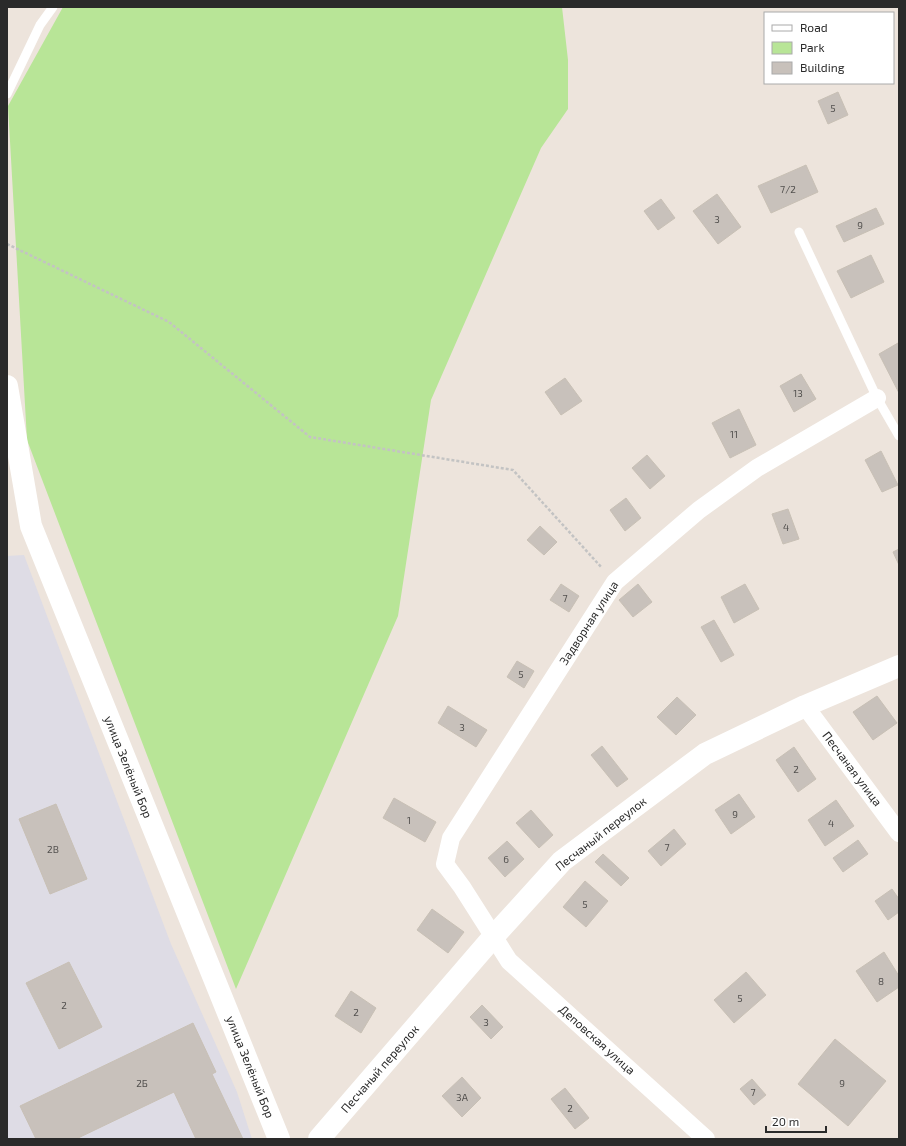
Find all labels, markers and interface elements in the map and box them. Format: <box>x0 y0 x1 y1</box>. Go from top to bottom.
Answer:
legend <box>764 12 894 84</box>
text: Road <box>800 20 828 34</box>
text: Park <box>800 40 825 54</box>
text: Building <box>800 60 845 74</box>
house number: 5 <box>830 102 836 114</box>
house number: 7/2 <box>780 183 796 195</box>
house number: 3 <box>714 213 720 225</box>
house number: 9 <box>857 219 863 231</box>
house number: 13 <box>793 387 803 399</box>
house number: 11 <box>730 428 738 440</box>
house number: 4 <box>783 521 789 533</box>
street label: Задворная улица <box>556 578 621 668</box>
house number: 7 <box>562 592 568 604</box>
house number: 5 <box>518 668 524 680</box>
street label: улица Зелёный Бор <box>101 714 156 820</box>
house number: 3 <box>459 721 465 733</box>
street label: Песчаная улица <box>819 728 885 809</box>
house number: 2 <box>793 763 799 775</box>
street label: Песчаный переулок <box>552 793 650 874</box>
house number: 9 <box>732 808 738 820</box>
house number: 1 <box>407 814 411 826</box>
house number: 4 <box>828 817 834 829</box>
house number: 7 <box>664 841 670 853</box>
house number: 2В <box>47 843 59 855</box>
house number: 6 <box>503 853 509 865</box>
house number: 5 <box>582 898 588 910</box>
house number: 8 <box>878 975 884 987</box>
house number: 5 <box>737 992 743 1004</box>
house number: 2 <box>61 999 67 1011</box>
street label: Деповская улица <box>556 1002 638 1078</box>
house number: 2 <box>353 1006 359 1018</box>
street label: улица Зелёный Бор <box>223 1014 278 1120</box>
house number: 3 <box>483 1016 489 1028</box>
street label: Песчаный переулок <box>337 1021 422 1116</box>
house number: 2Б <box>136 1077 148 1089</box>
house number: 9 <box>839 1077 845 1089</box>
house number: 7 <box>750 1086 756 1098</box>
house number: 3А <box>456 1091 469 1103</box>
house number: 2 <box>567 1102 573 1114</box>
scale bar <box>766 1108 826 1134</box>
text: 20 m <box>772 1114 799 1128</box>

